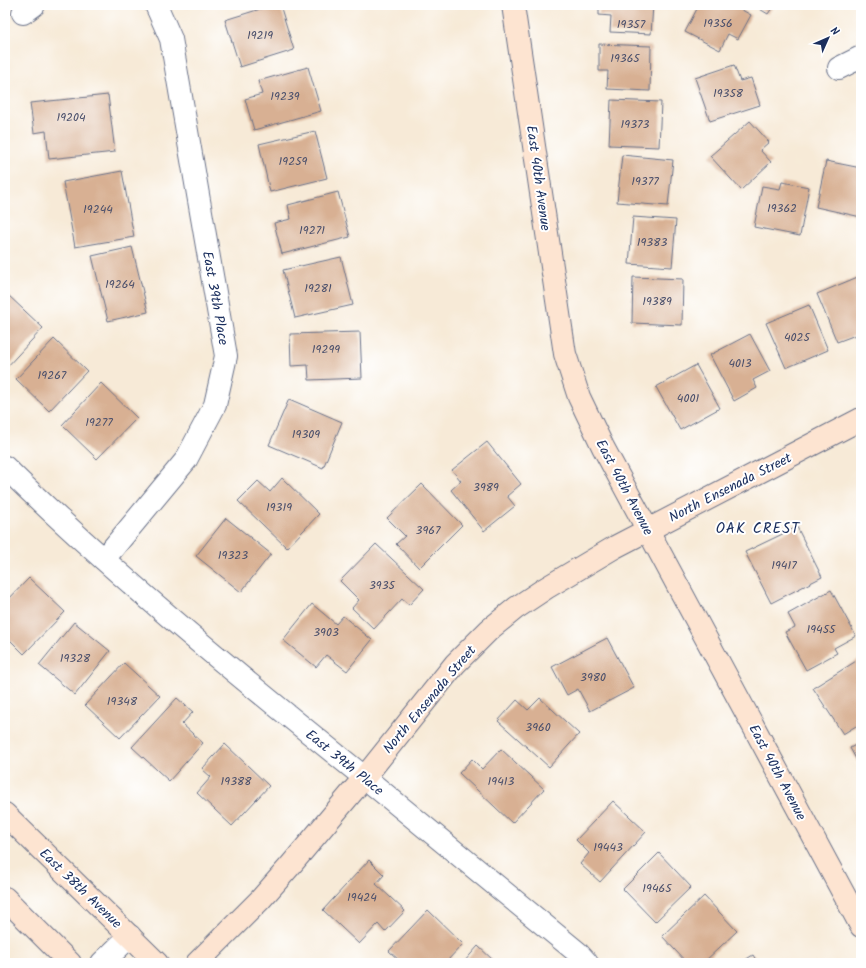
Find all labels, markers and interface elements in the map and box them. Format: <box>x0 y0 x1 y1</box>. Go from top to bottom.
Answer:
house number: 19356 <box>703 14 733 33</box>
house number: 19357 <box>617 15 646 34</box>
north arrow <box>808 18 848 58</box>
text: N <box>826 23 843 40</box>
house number: 19219 <box>247 26 273 45</box>
house number: 19365 <box>610 49 641 68</box>
house number: 19358 <box>713 84 744 103</box>
house number: 19239 <box>270 87 300 106</box>
house number: 19204 <box>56 108 86 127</box>
house number: 19373 <box>621 115 650 134</box>
street label: East 40th Avenue <box>520 124 556 233</box>
house number: 19259 <box>279 152 308 171</box>
house number: 19377 <box>631 172 659 191</box>
house number: 19362 <box>767 199 797 218</box>
house number: 19244 <box>83 200 113 219</box>
house number: 19271 <box>299 221 325 240</box>
house number: 19383 <box>637 233 667 252</box>
street label: East 39th Place <box>196 249 234 348</box>
house number: 19264 <box>105 275 135 294</box>
house number: 19281 <box>304 279 332 298</box>
house number: 19389 <box>642 292 672 311</box>
house number: 4025 <box>784 328 812 347</box>
house number: 19299 <box>312 340 340 359</box>
house number: 4013 <box>728 354 752 373</box>
house number: 19267 <box>38 366 67 385</box>
house number: 4001 <box>677 389 699 408</box>
house number: 19277 <box>85 413 113 432</box>
house number: 19309 <box>292 425 320 444</box>
street label: East 40th Avenue <box>589 435 659 540</box>
street label: North Ensenada Street <box>665 447 796 528</box>
house number: 3989 <box>473 478 499 497</box>
house number: 19319 <box>266 498 292 517</box>
district label: OAK CREST <box>716 517 801 541</box>
house number: 3967 <box>416 521 441 540</box>
house number: 19323 <box>218 546 248 565</box>
house number: 19417 <box>771 556 797 575</box>
house number: 3935 <box>369 576 397 595</box>
house number: 19455 <box>806 620 837 639</box>
house number: 3903 <box>313 623 339 642</box>
street label: North Ensenada Street <box>378 640 482 759</box>
house number: 19328 <box>60 649 91 668</box>
house number: 3980 <box>580 668 606 687</box>
house number: 19348 <box>107 692 138 711</box>
house number: 3960 <box>525 718 551 737</box>
street label: East 40th Avenue <box>742 720 812 825</box>
street label: East 39th Place <box>300 724 389 802</box>
house number: 19388 <box>221 772 252 791</box>
house number: 19413 <box>488 772 515 791</box>
house number: 19443 <box>593 838 623 857</box>
street label: East 38th Avenue <box>34 843 127 935</box>
house number: 19465 <box>642 879 673 898</box>
house number: 19424 <box>347 888 377 907</box>

